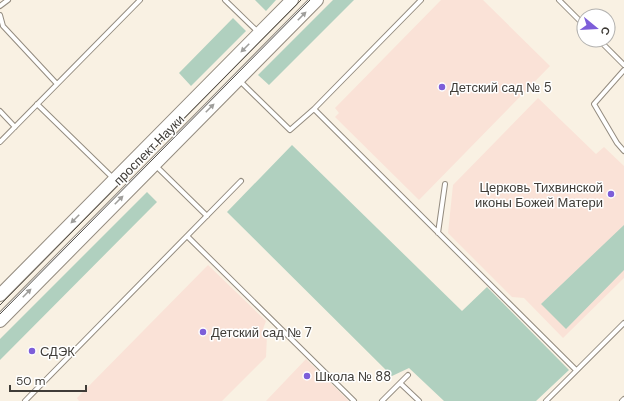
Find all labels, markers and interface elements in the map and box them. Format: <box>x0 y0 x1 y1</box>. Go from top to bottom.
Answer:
north arrow <box>576 8 616 48</box>
one-way arrow <box>297 11 307 21</box>
text: С <box>598 25 613 37</box>
one-way arrow <box>240 43 250 53</box>
place label: Детский сад № 5 <box>450 79 552 96</box>
marker: Детский сад № 5 <box>437 82 447 92</box>
one-way arrow <box>205 103 215 113</box>
street label: проспект Науки <box>110 111 188 189</box>
place label: Церковь Тихвинской иконы Божей Матери <box>475 179 603 211</box>
marker: Церковь Тихвинской иконы Божей Матери <box>606 189 616 199</box>
one-way arrow <box>114 195 124 205</box>
one-way arrow <box>70 215 80 224</box>
one-way arrow <box>23 288 32 298</box>
place label: Детский сад № 7 <box>211 324 312 341</box>
marker: Детский сад № 7 <box>198 327 208 337</box>
place label: СДЭК <box>40 343 75 360</box>
marker: СДЭК <box>27 346 37 356</box>
scale bar <box>10 367 86 393</box>
place label: Школа № 88 <box>315 368 391 385</box>
marker: Школа № 88 <box>302 371 312 381</box>
text: 50 m <box>16 373 45 389</box>

